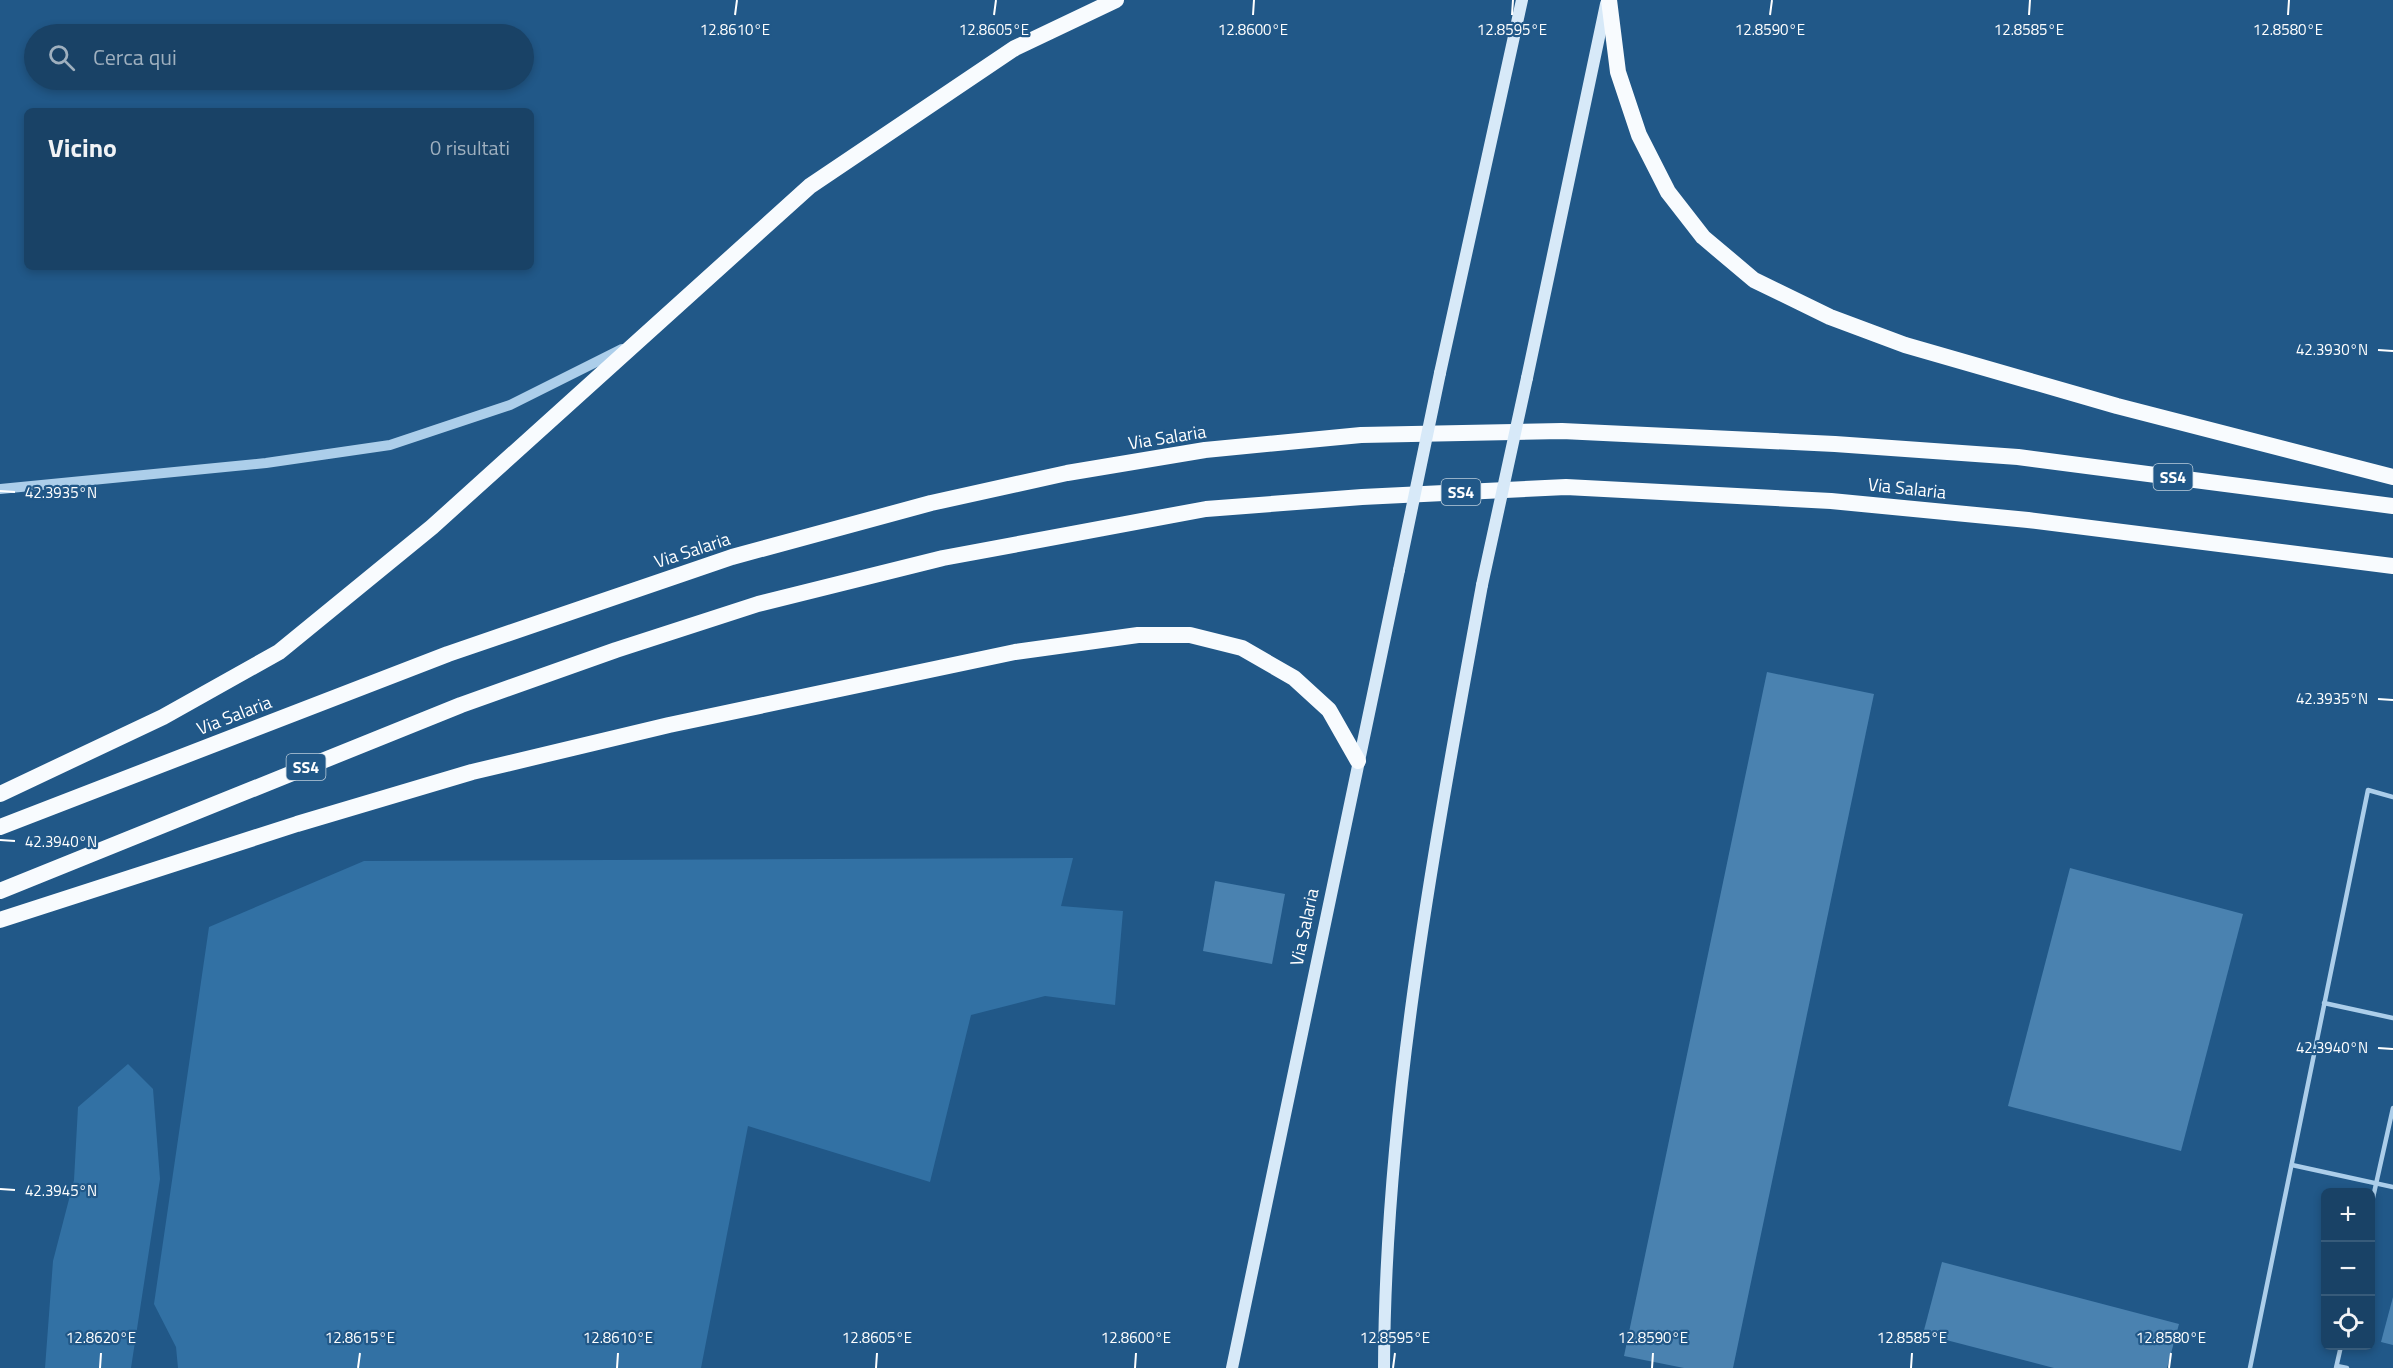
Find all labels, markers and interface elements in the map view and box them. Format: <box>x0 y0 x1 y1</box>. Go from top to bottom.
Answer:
text: 12.8610°E <box>700 18 770 41</box>
text: 12.8605°E <box>959 18 1029 41</box>
text: 12.8600°E <box>1218 18 1288 41</box>
text: 12.8595°E <box>1477 18 1547 41</box>
text: 12.8590°E <box>1735 18 1805 41</box>
text: 12.8585°E <box>1994 18 2064 41</box>
text: 12.8580°E <box>2253 18 2323 41</box>
search box <box>24 24 534 90</box>
text: Cerca qui <box>93 40 177 74</box>
icon: search <box>45 41 78 74</box>
text: Vicino <box>48 128 117 167</box>
text: 0 risultati <box>430 132 510 163</box>
text: 42.3930°N <box>2296 338 2368 361</box>
street label: Via Salaria <box>1126 418 1208 456</box>
road number: SS4 <box>2154 464 2192 490</box>
street label: Via Salaria <box>1867 470 1947 506</box>
road number: SS4 <box>1442 479 1480 505</box>
text: 42.3935°N <box>25 481 97 504</box>
street label: Via Salaria <box>650 525 734 575</box>
text: 42.3935°N <box>2296 687 2368 710</box>
street label: Via Salaria <box>192 688 276 742</box>
road number: SS4 <box>286 754 326 780</box>
text: 42.3940°N <box>25 830 97 853</box>
street label: Via Salaria <box>1283 886 1325 968</box>
text: 42.3940°N <box>2296 1036 2368 1059</box>
text: 42.3945°N <box>25 1179 97 1202</box>
map controls <box>2321 1188 2375 1350</box>
button: + <box>2321 1188 2375 1242</box>
button: − <box>2321 1242 2375 1296</box>
button: locate <box>2321 1296 2375 1350</box>
text: 12.8620°E <box>66 1326 136 1349</box>
text: 12.8615°E <box>325 1326 395 1349</box>
text: 12.8610°E <box>583 1326 653 1349</box>
text: 12.8605°E <box>842 1326 912 1349</box>
text: 12.8600°E <box>1101 1326 1171 1349</box>
text: 12.8595°E <box>1360 1326 1430 1349</box>
text: 12.8590°E <box>1618 1326 1688 1349</box>
text: 12.8585°E <box>1877 1326 1947 1349</box>
text: 12.8580°E <box>2136 1326 2206 1349</box>

